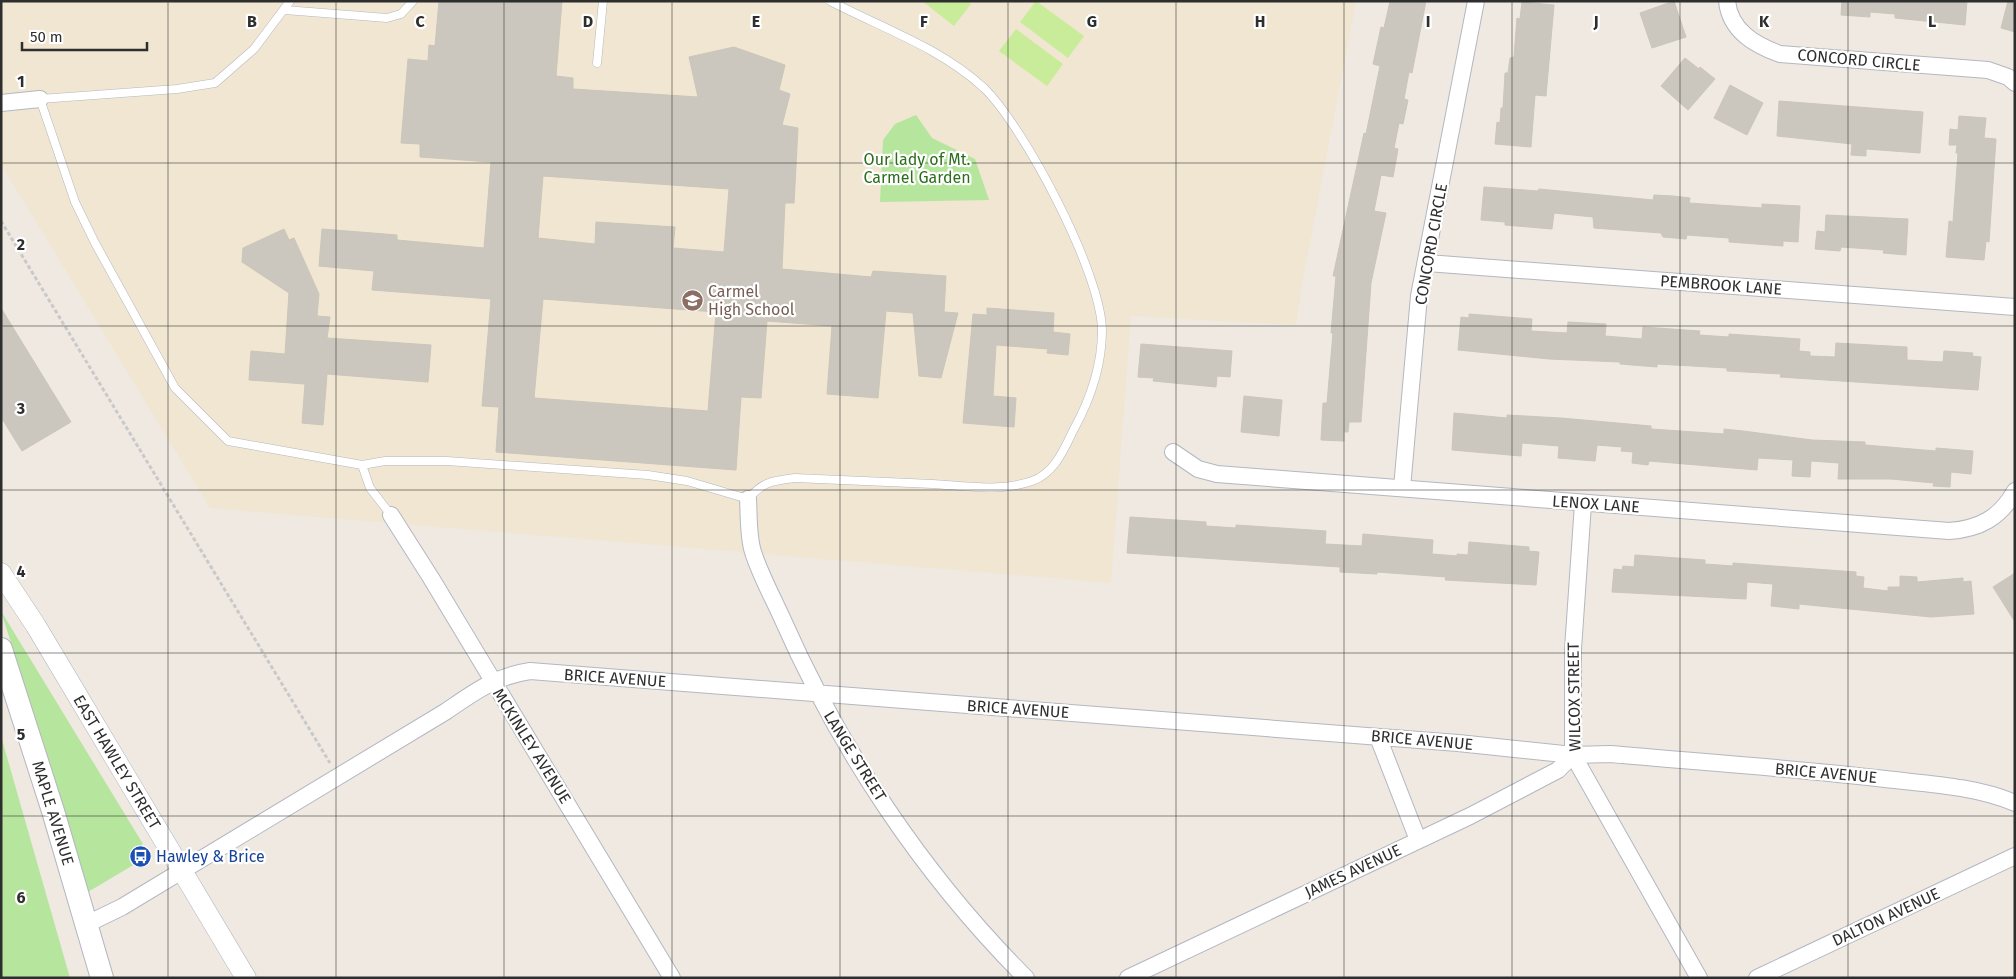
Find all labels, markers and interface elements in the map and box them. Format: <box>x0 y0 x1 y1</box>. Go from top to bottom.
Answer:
text: B <box>247 12 257 31</box>
text: C <box>415 12 425 31</box>
text: D <box>583 12 593 31</box>
text: E <box>752 12 760 31</box>
text: F <box>920 12 928 31</box>
text: G <box>1087 12 1097 31</box>
text: H <box>1255 12 1265 31</box>
text: I <box>1426 12 1430 31</box>
text: J <box>1592 12 1599 31</box>
text: K <box>1759 12 1770 31</box>
text: L <box>1928 12 1936 31</box>
scale bar <box>22 20 148 52</box>
text: 50 m <box>30 28 63 46</box>
street label: CONCORD CIRCLE <box>1797 45 1921 75</box>
text: 1 <box>17 72 25 91</box>
park label: Our lady of Mt. Carmel Garden <box>863 150 971 187</box>
street label: CONCORD CIRCLE <box>1411 182 1451 306</box>
text: 2 <box>17 235 25 254</box>
street label: PEMBROOK LANE <box>1659 271 1783 299</box>
place label: Carmel High School <box>708 282 795 319</box>
school or university icon: Carmel High School <box>680 288 704 312</box>
text: 3 <box>16 399 25 418</box>
street label: LENOX LANE <box>1552 491 1640 517</box>
text: 4 <box>16 562 26 581</box>
street label: WILCOX STREET <box>1564 641 1584 752</box>
street label: BRICE AVENUE <box>563 665 667 691</box>
street label: MCKINLEY AVENUE <box>489 685 575 807</box>
street label: EAST HAWLEY STREET <box>69 692 165 833</box>
street label: BRICE AVENUE <box>966 696 1070 722</box>
street label: LANGE STREET <box>820 707 891 805</box>
text: 5 <box>17 725 26 744</box>
street label: BRICE AVENUE <box>1370 726 1474 754</box>
street label: MAPLE AVENUE <box>28 758 78 868</box>
street label: BRICE AVENUE <box>1774 759 1878 787</box>
street label: JAMES AVENUE <box>1302 840 1404 902</box>
bus stop icon: Hawley & Brice <box>128 844 152 868</box>
place label: Hawley & Brice <box>156 847 265 866</box>
street label: DALTON AVENUE <box>1829 884 1943 950</box>
text: 6 <box>16 888 26 907</box>

